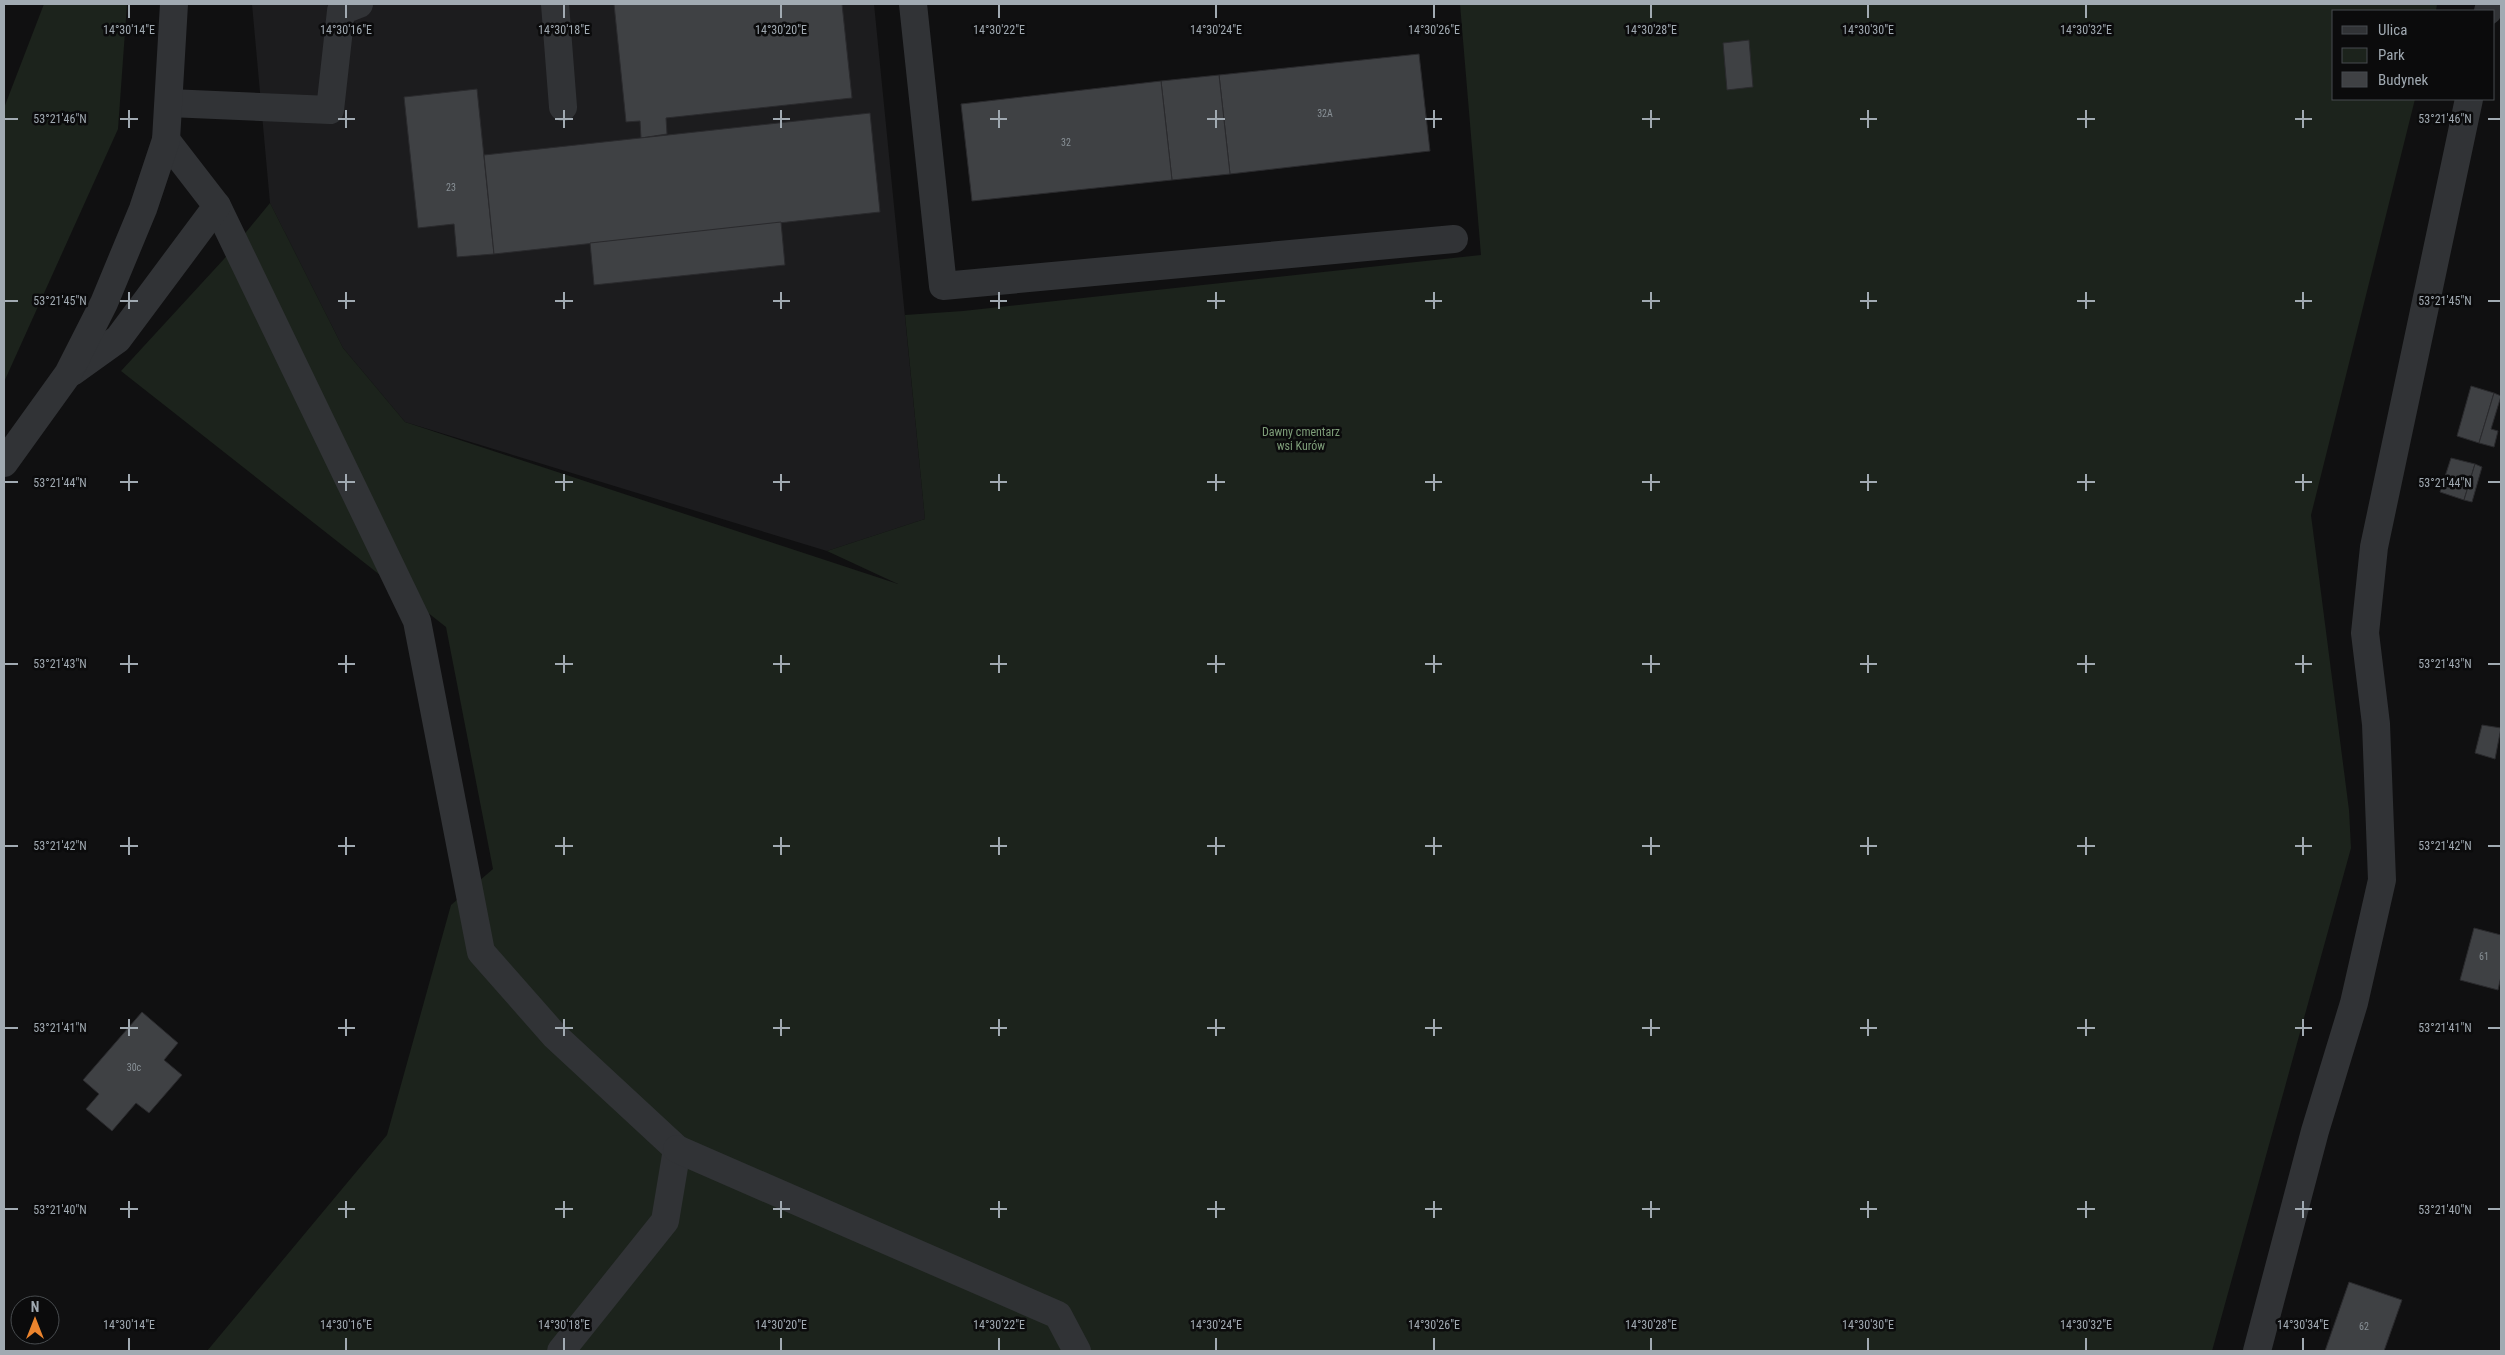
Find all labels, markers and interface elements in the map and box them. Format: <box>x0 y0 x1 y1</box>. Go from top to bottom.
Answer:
legend <box>2332 10 2495 100</box>
text: Ulica <box>2378 21 2407 39</box>
text: 14°30'14"E <box>103 23 155 37</box>
text: 14°30'16"E <box>320 23 372 37</box>
text: 14°30'18"E <box>538 23 590 37</box>
text: 14°30'20"E <box>755 23 807 37</box>
text: 14°30'22"E <box>973 23 1025 37</box>
text: 14°30'24"E <box>1190 23 1242 37</box>
text: 14°30'26"E <box>1408 23 1460 37</box>
text: 14°30'28"E <box>1625 23 1677 37</box>
text: 14°30'30"E <box>1842 23 1894 37</box>
text: 14°30'32"E <box>2060 23 2112 37</box>
text: Park <box>2378 46 2405 64</box>
text: Budynek <box>2378 71 2428 89</box>
house number: 32A <box>1317 108 1333 119</box>
text: 53°21'46"N <box>33 112 87 126</box>
text: 53°21'46"N <box>2418 112 2472 126</box>
house number: 32 <box>1061 137 1071 148</box>
house number: 23 <box>446 182 456 193</box>
text: 53°21'45"N <box>33 294 87 308</box>
text: 53°21'45"N <box>2418 294 2472 308</box>
park label: Dawny cmentarz wsi Kurów <box>1262 425 1340 453</box>
text: 53°21'44"N <box>33 476 87 490</box>
text: 53°21'44"N <box>2418 476 2472 490</box>
text: 53°21'43"N <box>33 657 87 671</box>
text: 53°21'43"N <box>2418 657 2472 671</box>
text: 53°21'42"N <box>33 839 87 853</box>
text: 53°21'42"N <box>2418 839 2472 853</box>
house number: 61 <box>2479 951 2489 962</box>
text: 53°21'41"N <box>33 1021 87 1035</box>
text: 53°21'41"N <box>2418 1021 2472 1035</box>
house number: 30c <box>127 1062 142 1073</box>
text: 53°21'40"N <box>33 1203 87 1217</box>
text: 53°21'40"N <box>2418 1203 2472 1217</box>
north arrow <box>10 1295 60 1345</box>
text: N <box>31 1299 39 1315</box>
text: 14°30'14"E <box>103 1318 155 1332</box>
text: 14°30'16"E <box>320 1318 372 1332</box>
text: 14°30'18"E <box>538 1318 590 1332</box>
text: 14°30'20"E <box>755 1318 807 1332</box>
text: 14°30'22"E <box>973 1318 1025 1332</box>
text: 14°30'24"E <box>1190 1318 1242 1332</box>
text: 14°30'26"E <box>1408 1318 1460 1332</box>
text: 14°30'28"E <box>1625 1318 1677 1332</box>
text: 14°30'30"E <box>1842 1318 1894 1332</box>
text: 14°30'32"E <box>2060 1318 2112 1332</box>
text: 14°30'34"E <box>2277 1318 2329 1332</box>
house number: 62 <box>2359 1321 2369 1332</box>

